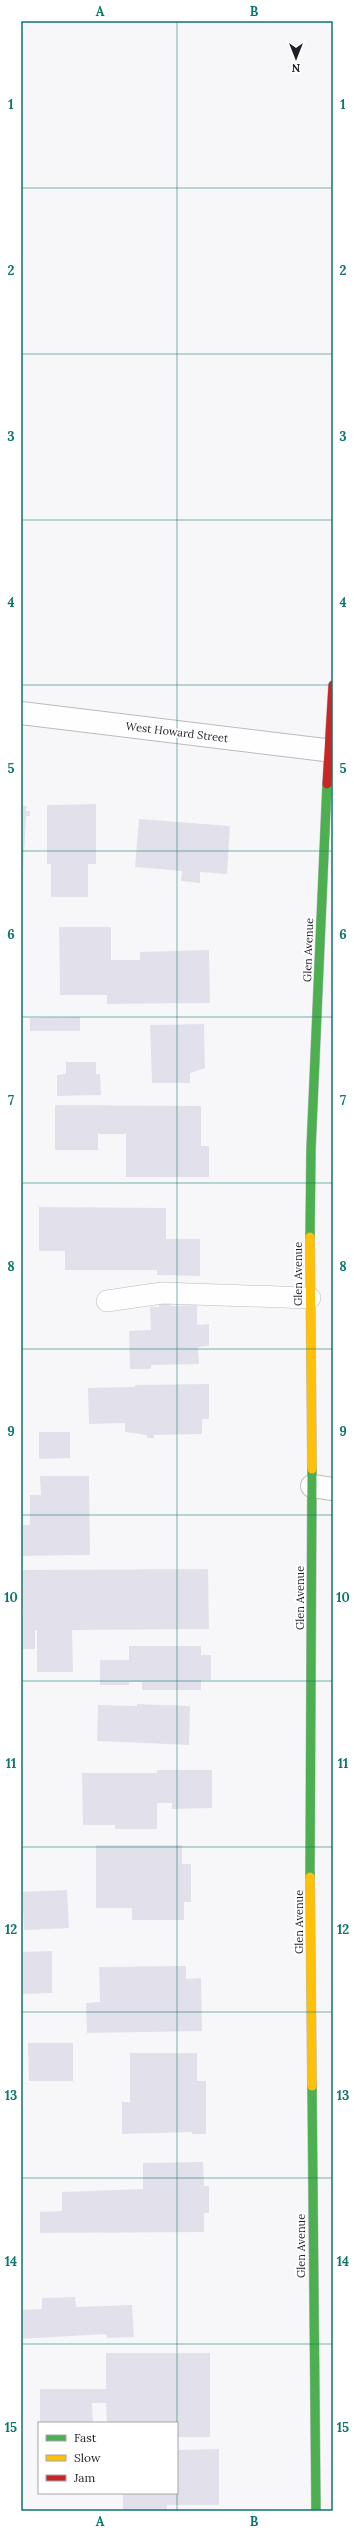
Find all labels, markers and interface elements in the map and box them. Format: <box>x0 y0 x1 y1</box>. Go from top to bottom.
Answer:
text: A <box>96 3 105 20</box>
text: B <box>250 3 259 20</box>
north arrow <box>276 38 316 78</box>
text: N <box>291 61 300 75</box>
text: 1 <box>8 96 14 113</box>
text: 1 <box>340 96 346 113</box>
text: 2 <box>8 262 15 279</box>
text: 2 <box>340 262 347 279</box>
text: 3 <box>7 428 15 445</box>
text: 3 <box>339 428 347 445</box>
text: 4 <box>7 594 15 611</box>
text: 4 <box>339 594 347 611</box>
street label: West Howard Street <box>125 719 230 745</box>
text: 5 <box>7 760 15 777</box>
text: 5 <box>339 760 347 777</box>
street label: Glen Avenue <box>300 918 316 982</box>
text: 6 <box>7 926 15 943</box>
text: 6 <box>339 926 347 943</box>
text: 7 <box>8 1092 14 1109</box>
text: 7 <box>340 1092 346 1109</box>
street label: Glen Avenue <box>291 1242 305 1306</box>
text: 8 <box>7 1258 15 1275</box>
text: 8 <box>339 1258 347 1275</box>
text: 9 <box>7 1423 15 1440</box>
text: 9 <box>339 1423 347 1440</box>
street label: Glen Avenue <box>293 1566 307 1630</box>
text: 10 <box>4 1589 18 1606</box>
text: 10 <box>336 1589 350 1606</box>
text: 11 <box>6 1755 16 1772</box>
text: 11 <box>338 1755 348 1772</box>
street label: Glen Avenue <box>292 1890 306 1954</box>
text: 12 <box>5 1921 17 1938</box>
text: 12 <box>337 1921 349 1938</box>
text: 13 <box>5 2087 17 2104</box>
text: 13 <box>337 2087 349 2104</box>
street label: Glen Avenue <box>294 2214 308 2278</box>
text: 14 <box>5 2253 17 2270</box>
text: 14 <box>337 2253 349 2270</box>
text: 15 <box>5 2419 17 2436</box>
text: 15 <box>337 2419 349 2436</box>
legend <box>38 2422 178 2494</box>
text: Fast <box>74 2430 97 2445</box>
text: Slow <box>74 2450 101 2465</box>
text: Jam <box>73 2470 95 2485</box>
text: A <box>96 2513 105 2530</box>
text: B <box>250 2513 259 2530</box>

